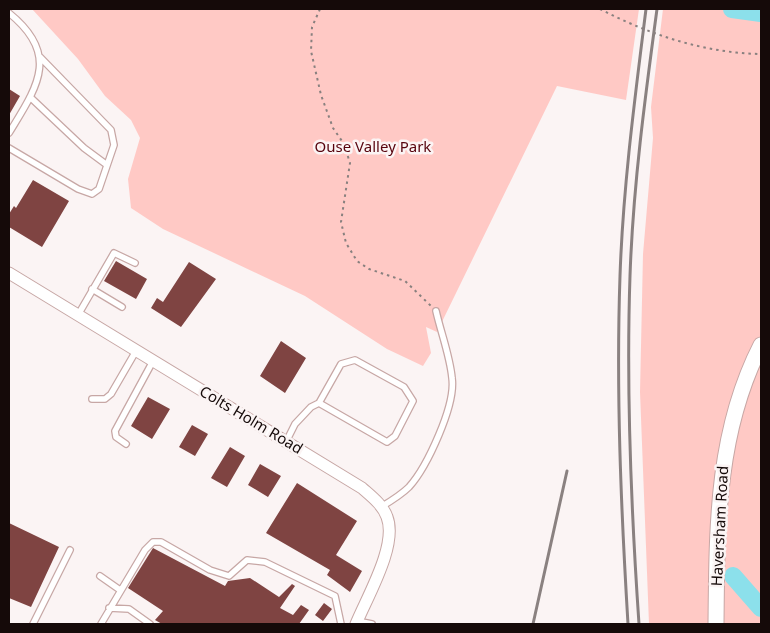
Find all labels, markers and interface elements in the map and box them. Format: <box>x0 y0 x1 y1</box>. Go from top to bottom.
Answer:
park label: Ouse Valley Park <box>315 136 431 156</box>
street label: Colts Holm Road <box>196 380 307 458</box>
street label: Haversham Road <box>706 465 732 587</box>

